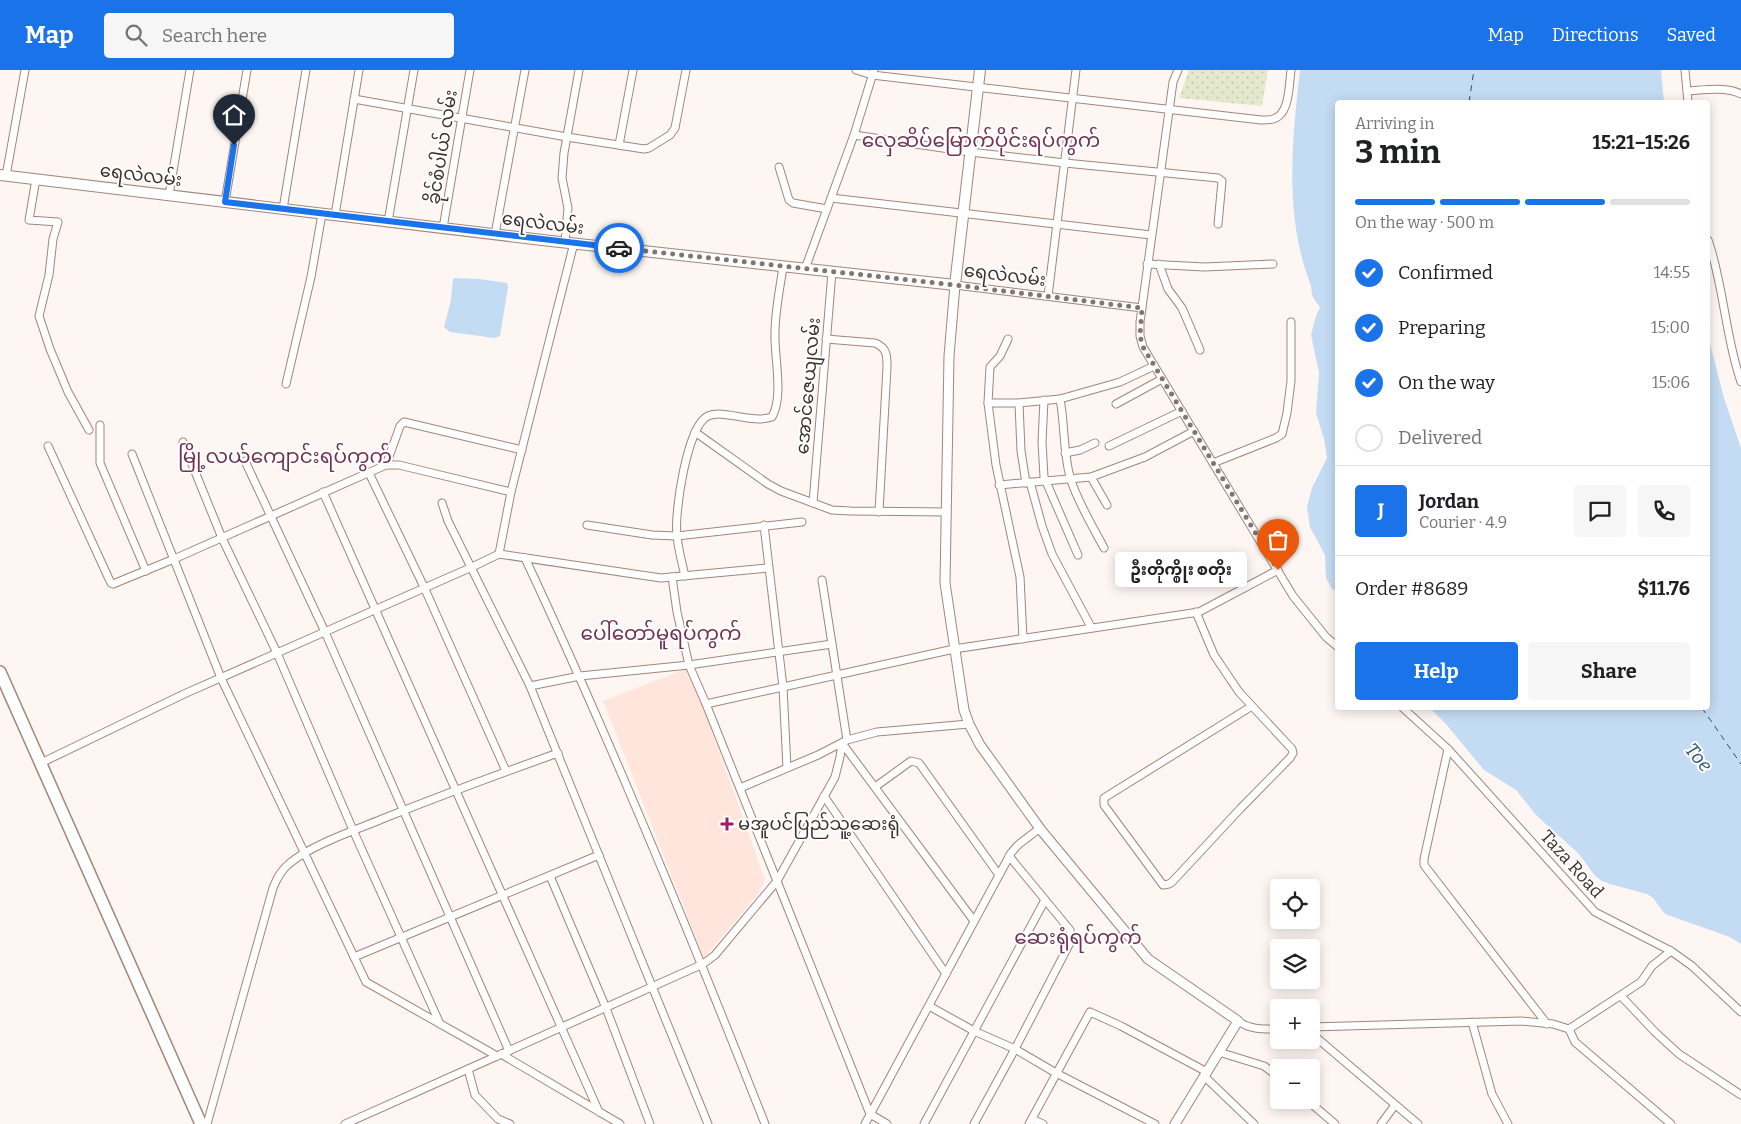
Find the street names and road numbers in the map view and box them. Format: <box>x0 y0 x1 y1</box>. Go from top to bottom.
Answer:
street label: ခိုင်စံပါယ် လမ်း <box>419 88 466 206</box>
street label: ရေလဲလမ်း <box>98 157 184 195</box>
street label: ရေလဲလမ်း <box>500 205 586 243</box>
street label: ရေလဲလမ်း <box>962 257 1048 295</box>
street label: အောင်ဇေယျလမ်း <box>789 317 829 456</box>
street label: Taza Road <box>1536 826 1608 903</box>

